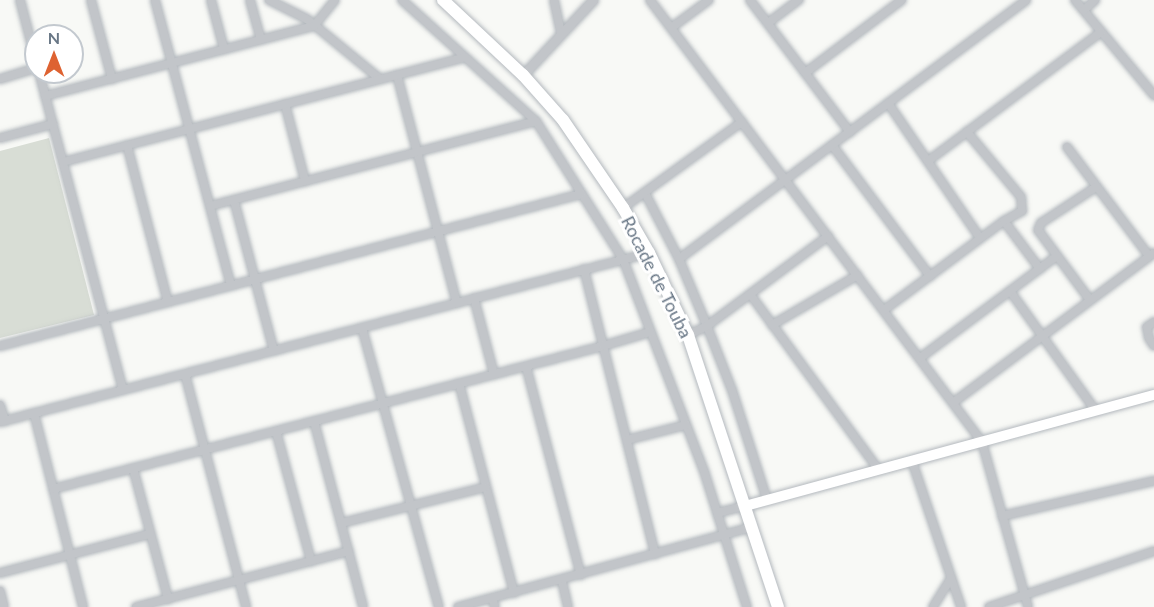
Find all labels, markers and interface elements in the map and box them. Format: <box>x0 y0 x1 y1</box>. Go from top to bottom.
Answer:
north arrow <box>24 24 84 84</box>
text: N <box>48 28 60 47</box>
street label: Rocade de Touba <box>617 212 697 342</box>

